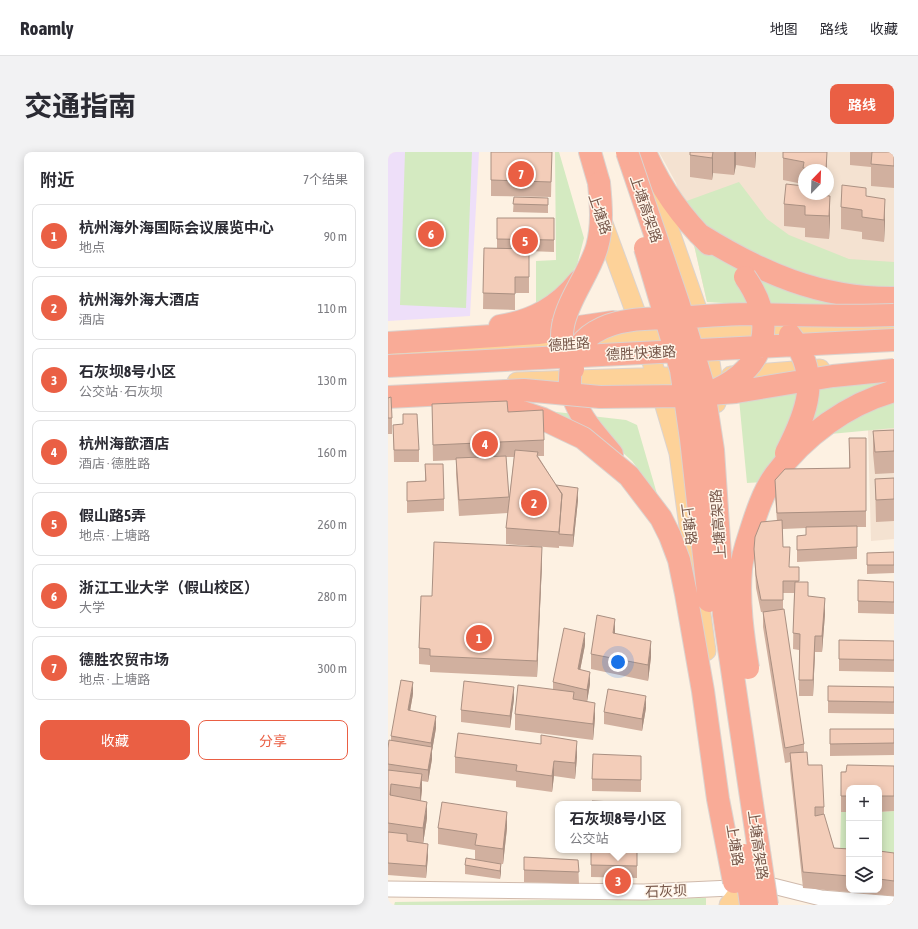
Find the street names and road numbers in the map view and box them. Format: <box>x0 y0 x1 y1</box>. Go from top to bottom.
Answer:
street label: 上塘高架路 <box>627 173 665 245</box>
street label: 上塘路 <box>586 192 614 236</box>
street label: 德胜路 <box>547 335 591 353</box>
street label: 德胜快速路 <box>606 343 676 363</box>
street label: 上塘高架路 <box>708 489 728 559</box>
street label: 上塘路 <box>679 502 699 546</box>
street label: 上塘高架路 <box>745 809 771 881</box>
street label: 上塘路 <box>724 823 746 867</box>
street label: 石灰坝 <box>645 882 687 900</box>

